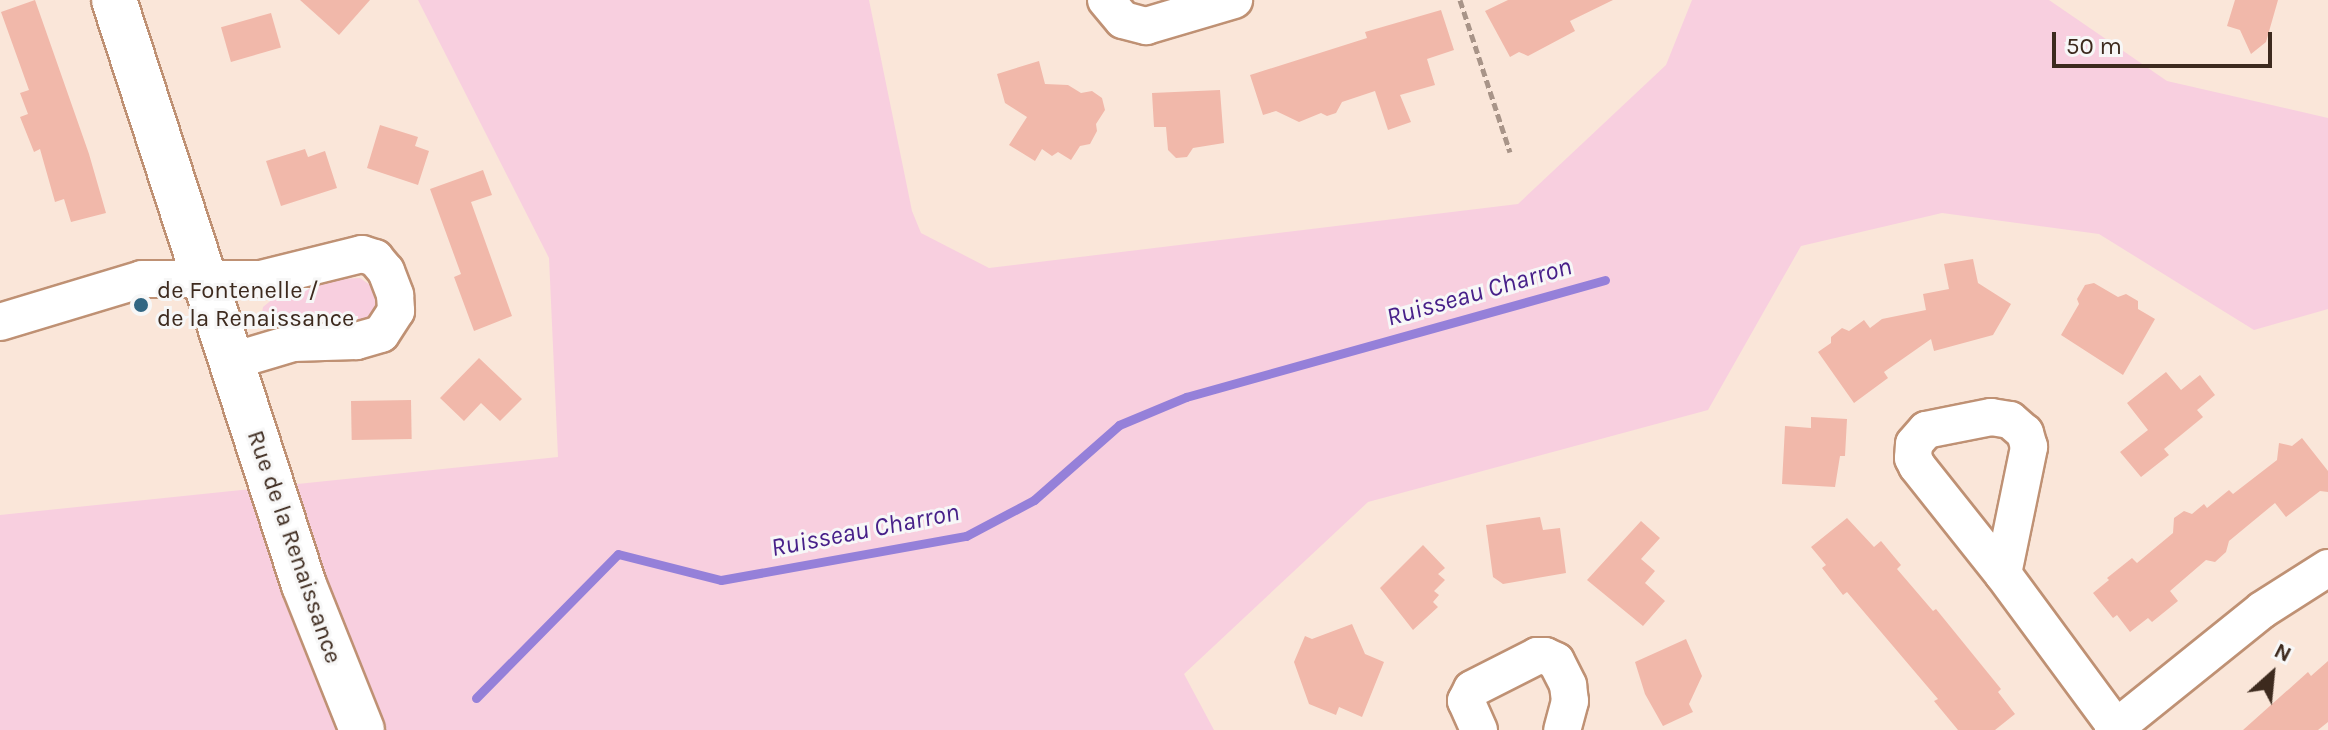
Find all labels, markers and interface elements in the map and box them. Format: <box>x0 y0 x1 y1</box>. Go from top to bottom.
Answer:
scale bar <box>2056 16 2276 66</box>
text: 50 m <box>2066 32 2122 60</box>
water label: Ruisseau Charron <box>1383 251 1575 333</box>
place label: de Fontenelle / de la Renaissance <box>157 277 354 333</box>
marker: de Fontenelle / de la Renaissance <box>132 296 150 314</box>
street label: Rue de la Renaissance <box>241 427 347 667</box>
water label: Ruisseau Charron <box>768 496 962 564</box>
north arrow <box>2232 634 2312 714</box>
text: N <box>2270 637 2296 668</box>

